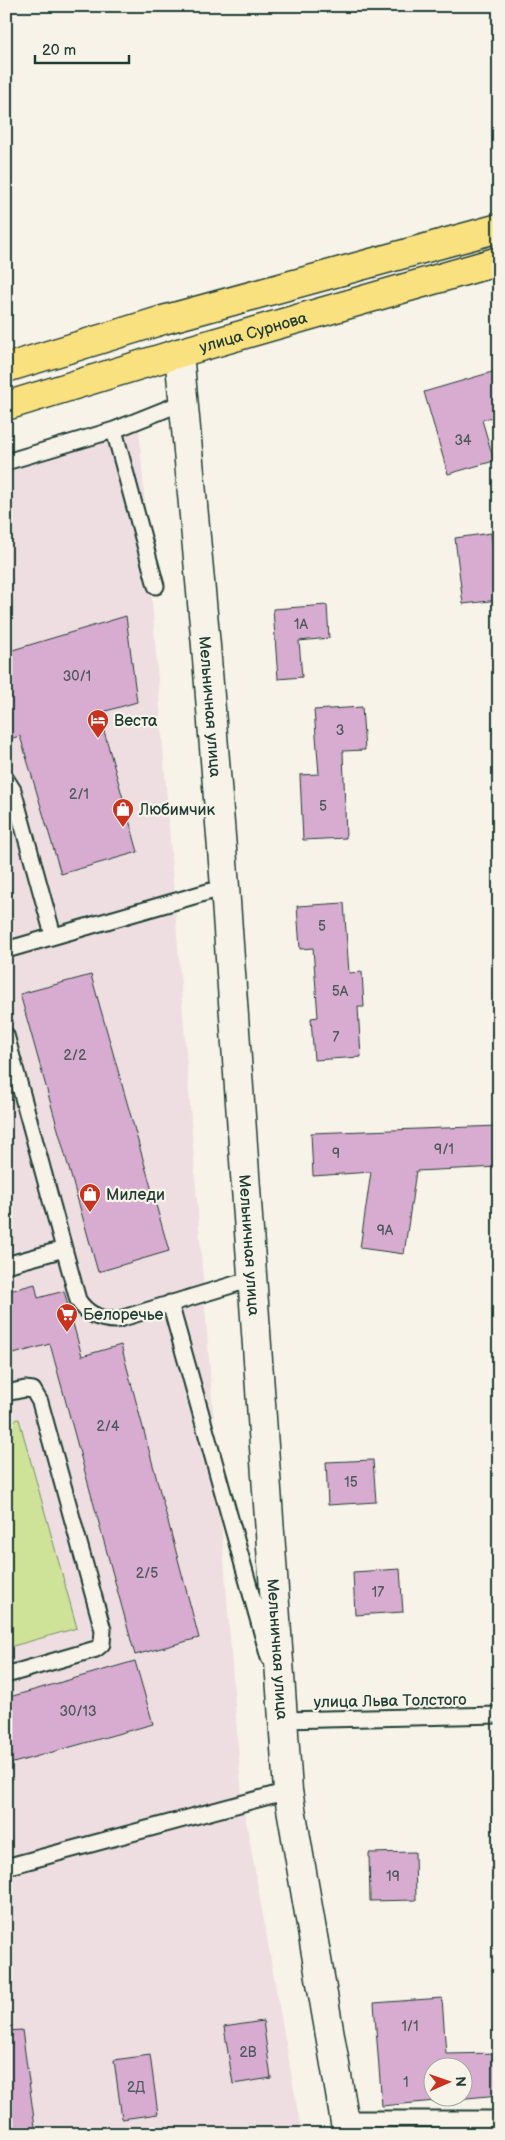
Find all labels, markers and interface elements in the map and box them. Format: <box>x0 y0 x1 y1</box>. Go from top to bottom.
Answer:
scale bar <box>35 32 129 64</box>
text: 20 m <box>42 41 76 60</box>
street label: улица Сурнова <box>197 309 310 358</box>
house number: 34 <box>454 432 472 449</box>
house number: 1А <box>294 616 308 633</box>
street label: Мельничная улица <box>194 635 224 779</box>
house number: 30/1 <box>63 668 91 685</box>
hotel icon: Веста <box>86 708 110 739</box>
place label: Веста <box>114 712 158 731</box>
house number: 3 <box>336 722 344 739</box>
house number: 2/1 <box>69 786 89 803</box>
shop icon: Любимчик <box>111 797 135 828</box>
house number: 5 <box>319 798 327 815</box>
place label: Любимчик <box>138 801 216 820</box>
house number: 5 <box>318 918 326 935</box>
house number: 5А <box>332 983 349 1000</box>
house number: 7 <box>333 1029 340 1046</box>
house number: 2/2 <box>64 1047 87 1064</box>
house number: 9/1 <box>434 1141 454 1158</box>
house number: 9 <box>332 1145 340 1162</box>
street label: Мельничная улица <box>234 1174 263 1317</box>
shop icon: Миледи <box>78 1182 102 1213</box>
place label: Миледи <box>106 1186 165 1205</box>
house number: 9А <box>377 1222 394 1239</box>
supermarket icon: Белоречье <box>55 1302 79 1333</box>
place label: Белоречье <box>83 1306 164 1325</box>
house number: 2/4 <box>96 1418 120 1435</box>
house number: 15 <box>344 1474 358 1491</box>
house number: 2/5 <box>136 1565 158 1582</box>
street label: Мельничная улица <box>262 1578 291 1721</box>
house number: 17 <box>372 1584 384 1601</box>
street label: улица Льва Толстого <box>313 1691 467 1712</box>
house number: 30/13 <box>59 1703 97 1720</box>
house number: 19 <box>386 1868 400 1885</box>
house number: 1/1 <box>401 2018 419 2035</box>
house number: 2В <box>239 2044 257 2061</box>
north arrow <box>422 2058 472 2108</box>
house number: 1 <box>403 2074 409 2091</box>
text: N <box>452 2076 469 2087</box>
house number: 2Д <box>127 2079 145 2096</box>

